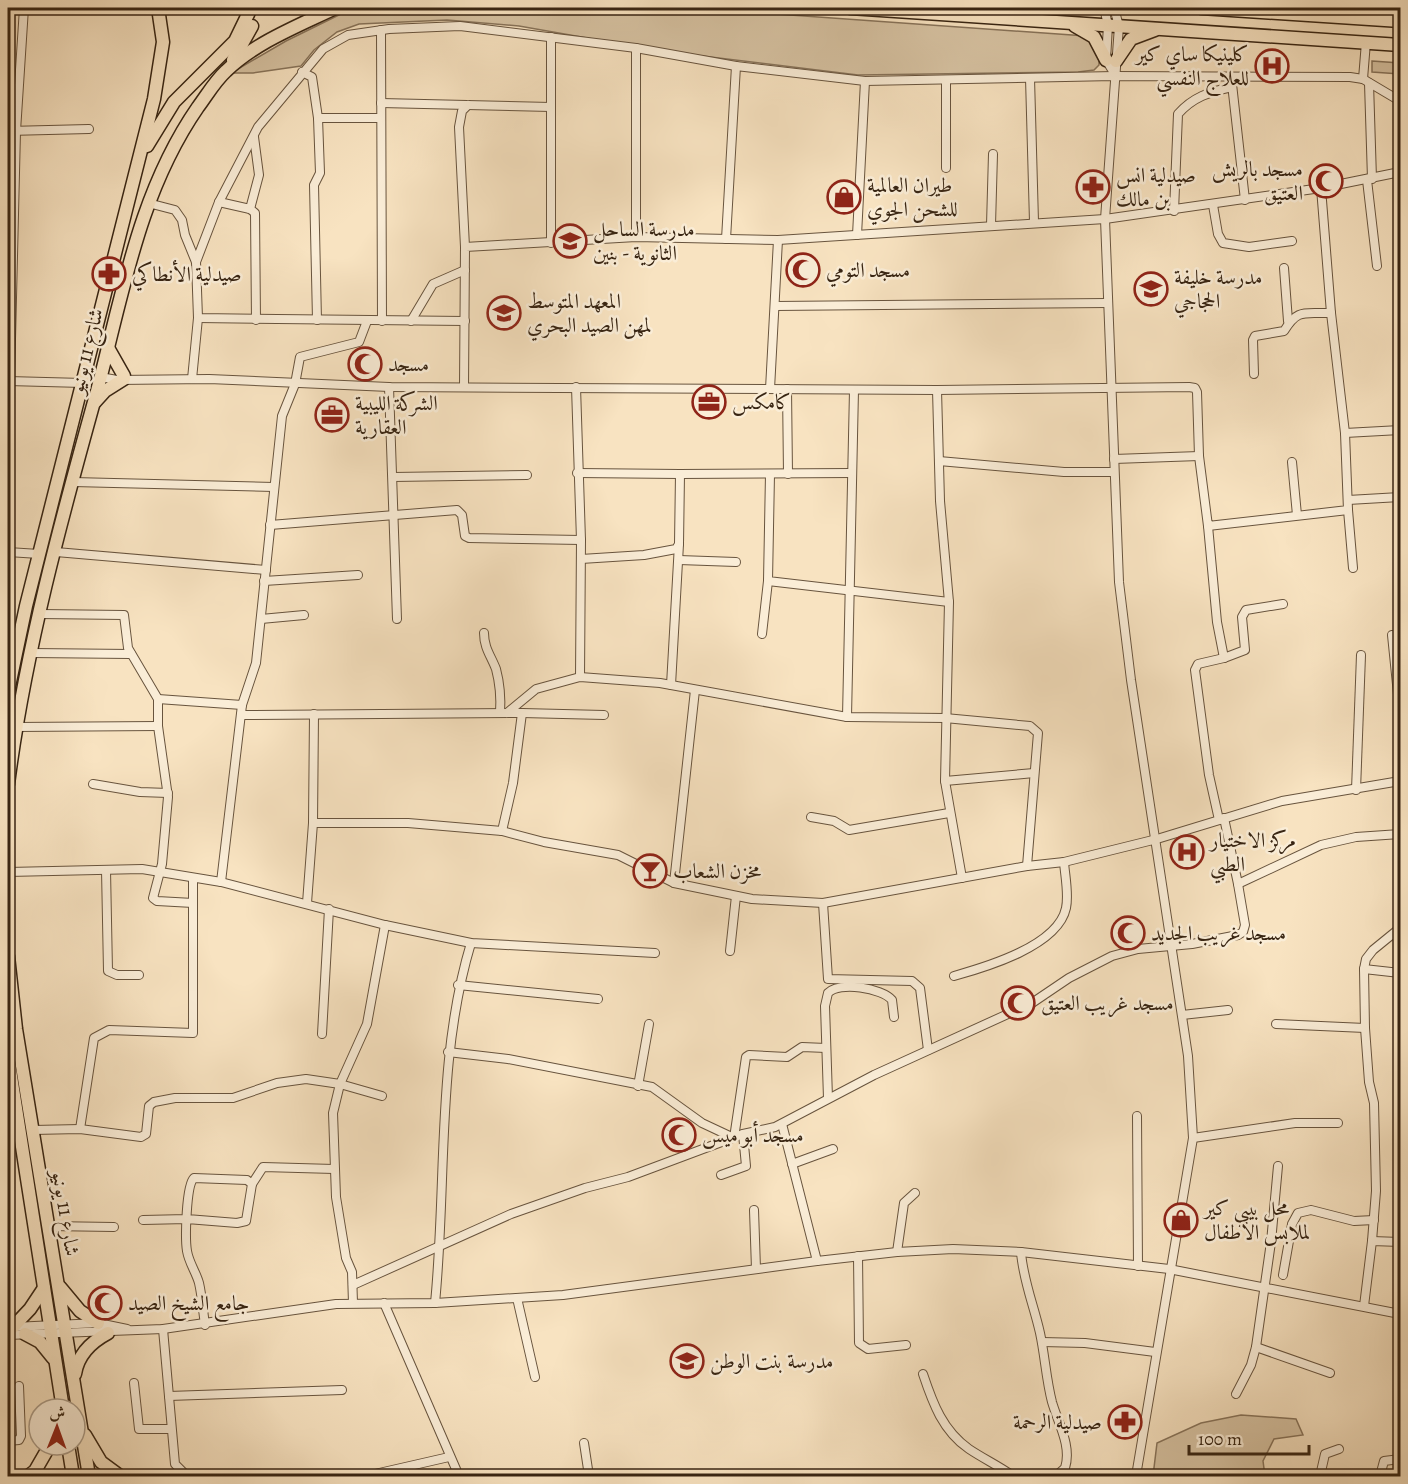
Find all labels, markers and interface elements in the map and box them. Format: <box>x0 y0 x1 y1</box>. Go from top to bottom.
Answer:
place label: كلينيكا ساي كير للعلاج النفسي <box>1134 40 1249 98</box>
hospital icon: كلينيكا ساي كير للعلاج النفسي <box>1254 48 1290 84</box>
place label: مسجد بالريش العتيق <box>1212 155 1303 207</box>
place label: صيدلية انس بن مالك <box>1116 161 1196 213</box>
mosque icon: مسجد بالريش العتيق <box>1308 163 1344 199</box>
pharmacy icon: صيدلية انس بن مالك <box>1075 169 1111 205</box>
place label: طيران العالمية للشحن الجوي <box>867 171 958 225</box>
shop icon: طيران العالمية للشحن الجوي <box>826 179 862 215</box>
place label: مدرسة الساحل الثانوية - بنين <box>593 215 695 267</box>
school or university icon: مدرسة الساحل الثانوية - بنين <box>552 223 588 259</box>
mosque icon: مسجد التومي <box>785 252 821 288</box>
pharmacy icon: صيدلية الأنطاكي <box>91 256 127 292</box>
place label: مسجد التومي <box>826 256 910 287</box>
place label: صيدلية الأنطاكي <box>132 259 242 291</box>
place label: مدرسة خليفة الحجاجي <box>1174 263 1262 318</box>
school or university icon: مدرسة خليفة الحجاجي <box>1133 271 1169 307</box>
place label: المعهد المتوسط لمهن الصيد البحري <box>527 287 652 341</box>
school or university icon: المعهد المتوسط لمهن الصيد البحري <box>486 295 522 331</box>
street label: شارع 11 يونيو <box>61 305 114 399</box>
mosque icon: مسجد <box>347 346 383 382</box>
place label: مسجد <box>388 350 429 378</box>
office icon: كامكس <box>691 384 727 420</box>
place label: كامكس <box>732 388 791 416</box>
place label: الشركة الليبية العقارية <box>355 389 438 441</box>
office icon: الشركة الليبية العقارية <box>314 397 350 433</box>
place label: مركز الاختيار الطبي <box>1208 826 1296 884</box>
hospital icon: مركز الاختيار الطبي <box>1169 834 1205 870</box>
bar icon: مخزن الشعاب <box>632 853 668 889</box>
place label: مخزن الشعاب <box>673 857 761 885</box>
mosque icon: مسجد غريب الجديد <box>1110 915 1146 951</box>
place label: مسجد غريب الجديد <box>1151 919 1286 948</box>
mosque icon: مسجد غريب العتيق <box>1000 985 1036 1021</box>
place label: مسجد غريب العتيق <box>1041 989 1174 1018</box>
mosque icon: مسجد أبو ميس <box>661 1117 697 1153</box>
place label: مسجد أبو ميس <box>702 1120 804 1149</box>
street label: شارع 11 يونيو <box>41 1166 87 1259</box>
place label: محل بيبي كير لملابس الاطفال <box>1202 1194 1310 1246</box>
shop icon: محل بيبي كير لملابس الاطفال <box>1163 1202 1199 1238</box>
mosque icon: جامع الشيخ الصيد <box>87 1285 123 1321</box>
place label: جامع الشيخ الصيد <box>128 1289 250 1322</box>
school or university icon: مدرسة بنت الوطن <box>669 1343 705 1379</box>
place label: مدرسة بنت الوطن <box>710 1347 834 1375</box>
north arrow <box>27 1397 87 1457</box>
text: ش <box>49 1402 65 1424</box>
pharmacy icon: صيدلية الرحمة <box>1107 1404 1143 1440</box>
place label: صيدلية الرحمة <box>1013 1408 1102 1436</box>
scale bar <box>1189 1418 1309 1456</box>
text: 100 m <box>1198 1427 1242 1451</box>

